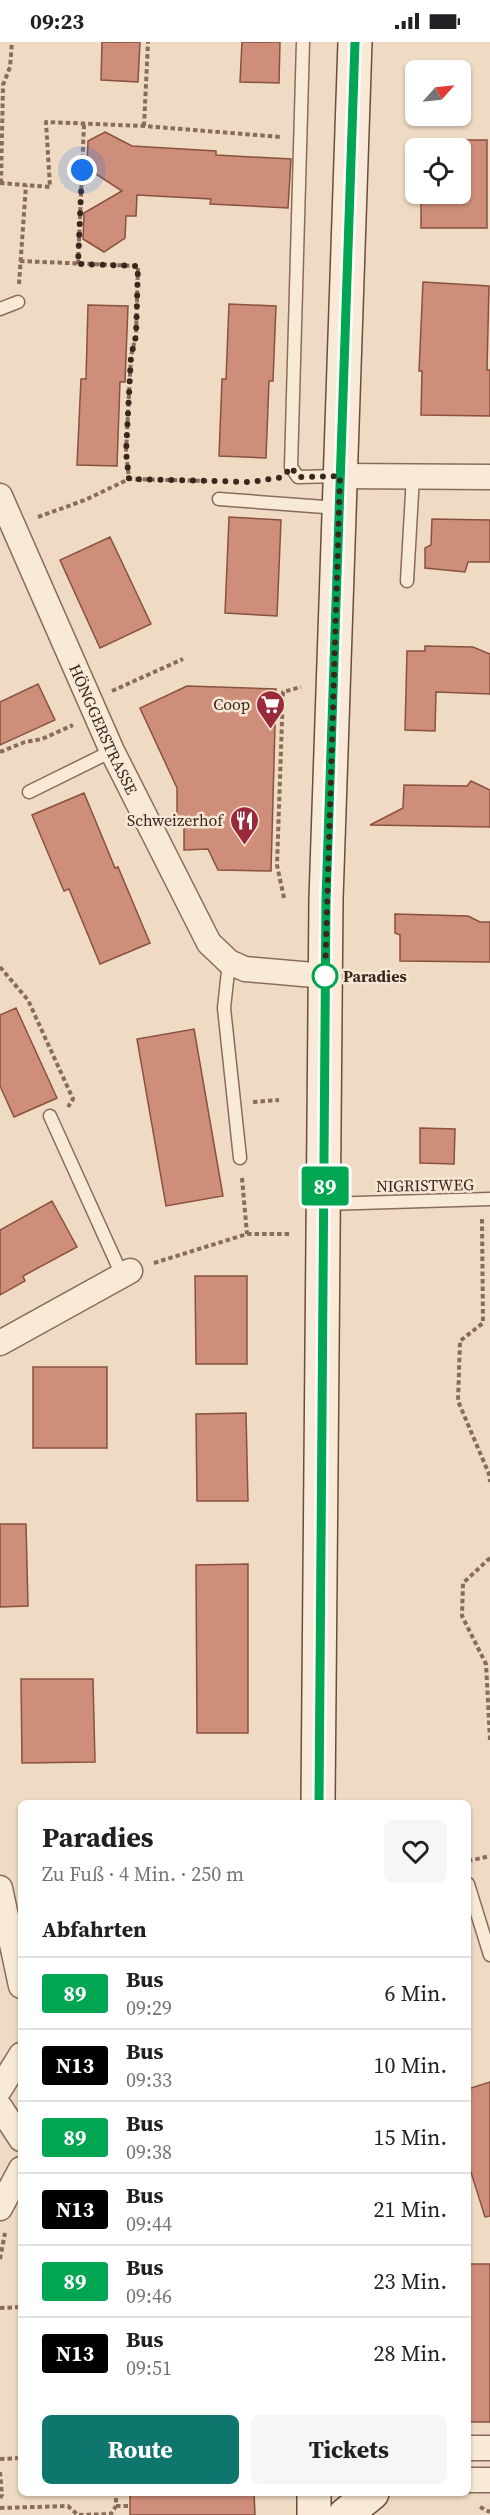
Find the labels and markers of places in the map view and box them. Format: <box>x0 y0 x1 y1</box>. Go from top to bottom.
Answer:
supermarket icon: Coop <box>255 688 287 730</box>
place label: Coop <box>213 693 250 715</box>
restaurant icon: Schweizerhof <box>228 804 260 846</box>
place label: Schweizerhof <box>127 809 224 831</box>
marker: Paradies <box>312 963 338 989</box>
place label: Paradies <box>343 965 407 987</box>

